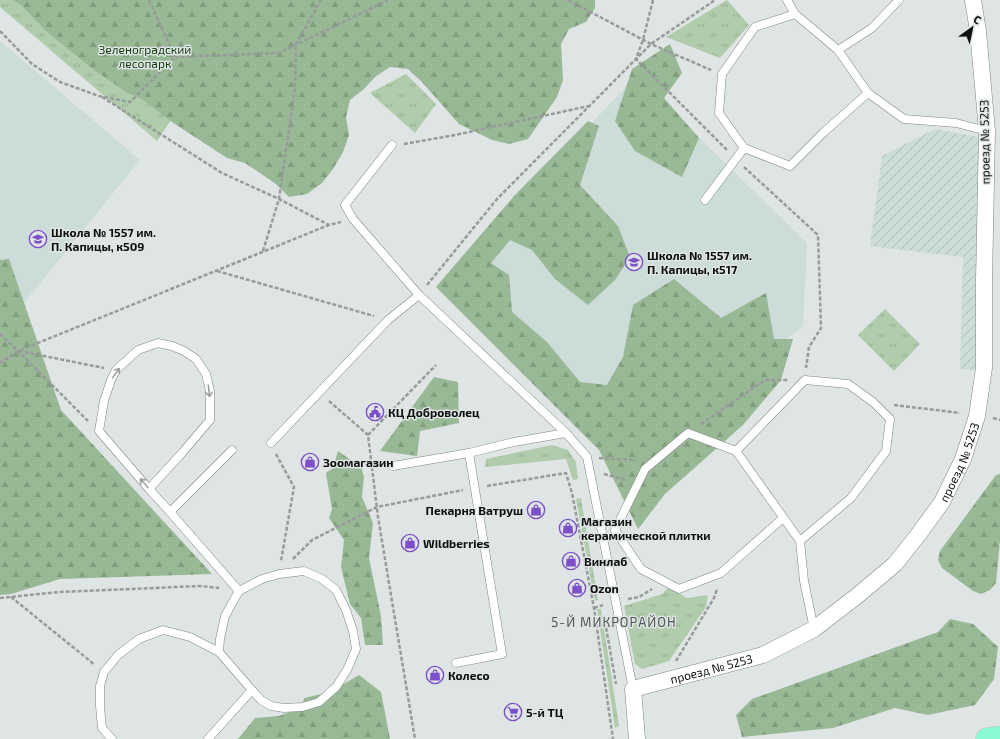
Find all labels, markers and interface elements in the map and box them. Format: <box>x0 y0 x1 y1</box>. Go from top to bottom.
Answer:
north arrow <box>952 8 992 48</box>
text: С <box>971 12 984 27</box>
park label: Зеленоградский лесопарк <box>99 42 191 70</box>
street label: проезд № 5253 <box>976 100 992 184</box>
place label: Школа № 1557 им. П. Капицы, к509 <box>51 225 156 253</box>
school or university icon: Школа № 1557 им. П. Капицы, к509 <box>28 229 48 249</box>
place label: Школа № 1557 им. П. Капицы, к517 <box>647 248 752 276</box>
school or university icon: Школа № 1557 им. П. Капицы, к517 <box>624 252 644 272</box>
one-way arrow <box>112 367 120 378</box>
one-way arrow <box>205 384 213 397</box>
public building icon: КЦ Доброволец <box>365 402 385 422</box>
place label: КЦ Доброволец <box>388 405 480 419</box>
street label: проезд № 5253 <box>936 421 981 504</box>
shop icon: Зоомагазин <box>300 452 320 472</box>
place label: Зоомагазин <box>323 455 394 469</box>
one-way arrow <box>139 478 148 488</box>
shop icon: Пекарня Ватруш <box>526 500 546 520</box>
place label: Пекарня Ватруш <box>426 503 523 517</box>
place label: Магазин керамической плитки <box>581 514 711 542</box>
shop icon: Магазин керамической плитки <box>558 518 578 538</box>
shop icon: Wildberries <box>400 533 420 553</box>
place label: Wildberries <box>423 536 490 550</box>
shop icon: Винлаб <box>561 551 581 571</box>
place label: Винлаб <box>584 554 627 568</box>
shop icon: Ozon <box>567 578 587 598</box>
place label: Ozon <box>590 581 619 595</box>
district label: 5-Й МИКРОРАЙОН <box>551 614 677 630</box>
street label: проезд № 5253 <box>668 651 754 686</box>
shop icon: Колесо <box>425 665 445 685</box>
place label: Колесо <box>448 668 490 682</box>
supermarket icon: 5-й ТЦ <box>503 702 523 722</box>
place label: 5-й ТЦ <box>526 705 564 719</box>

